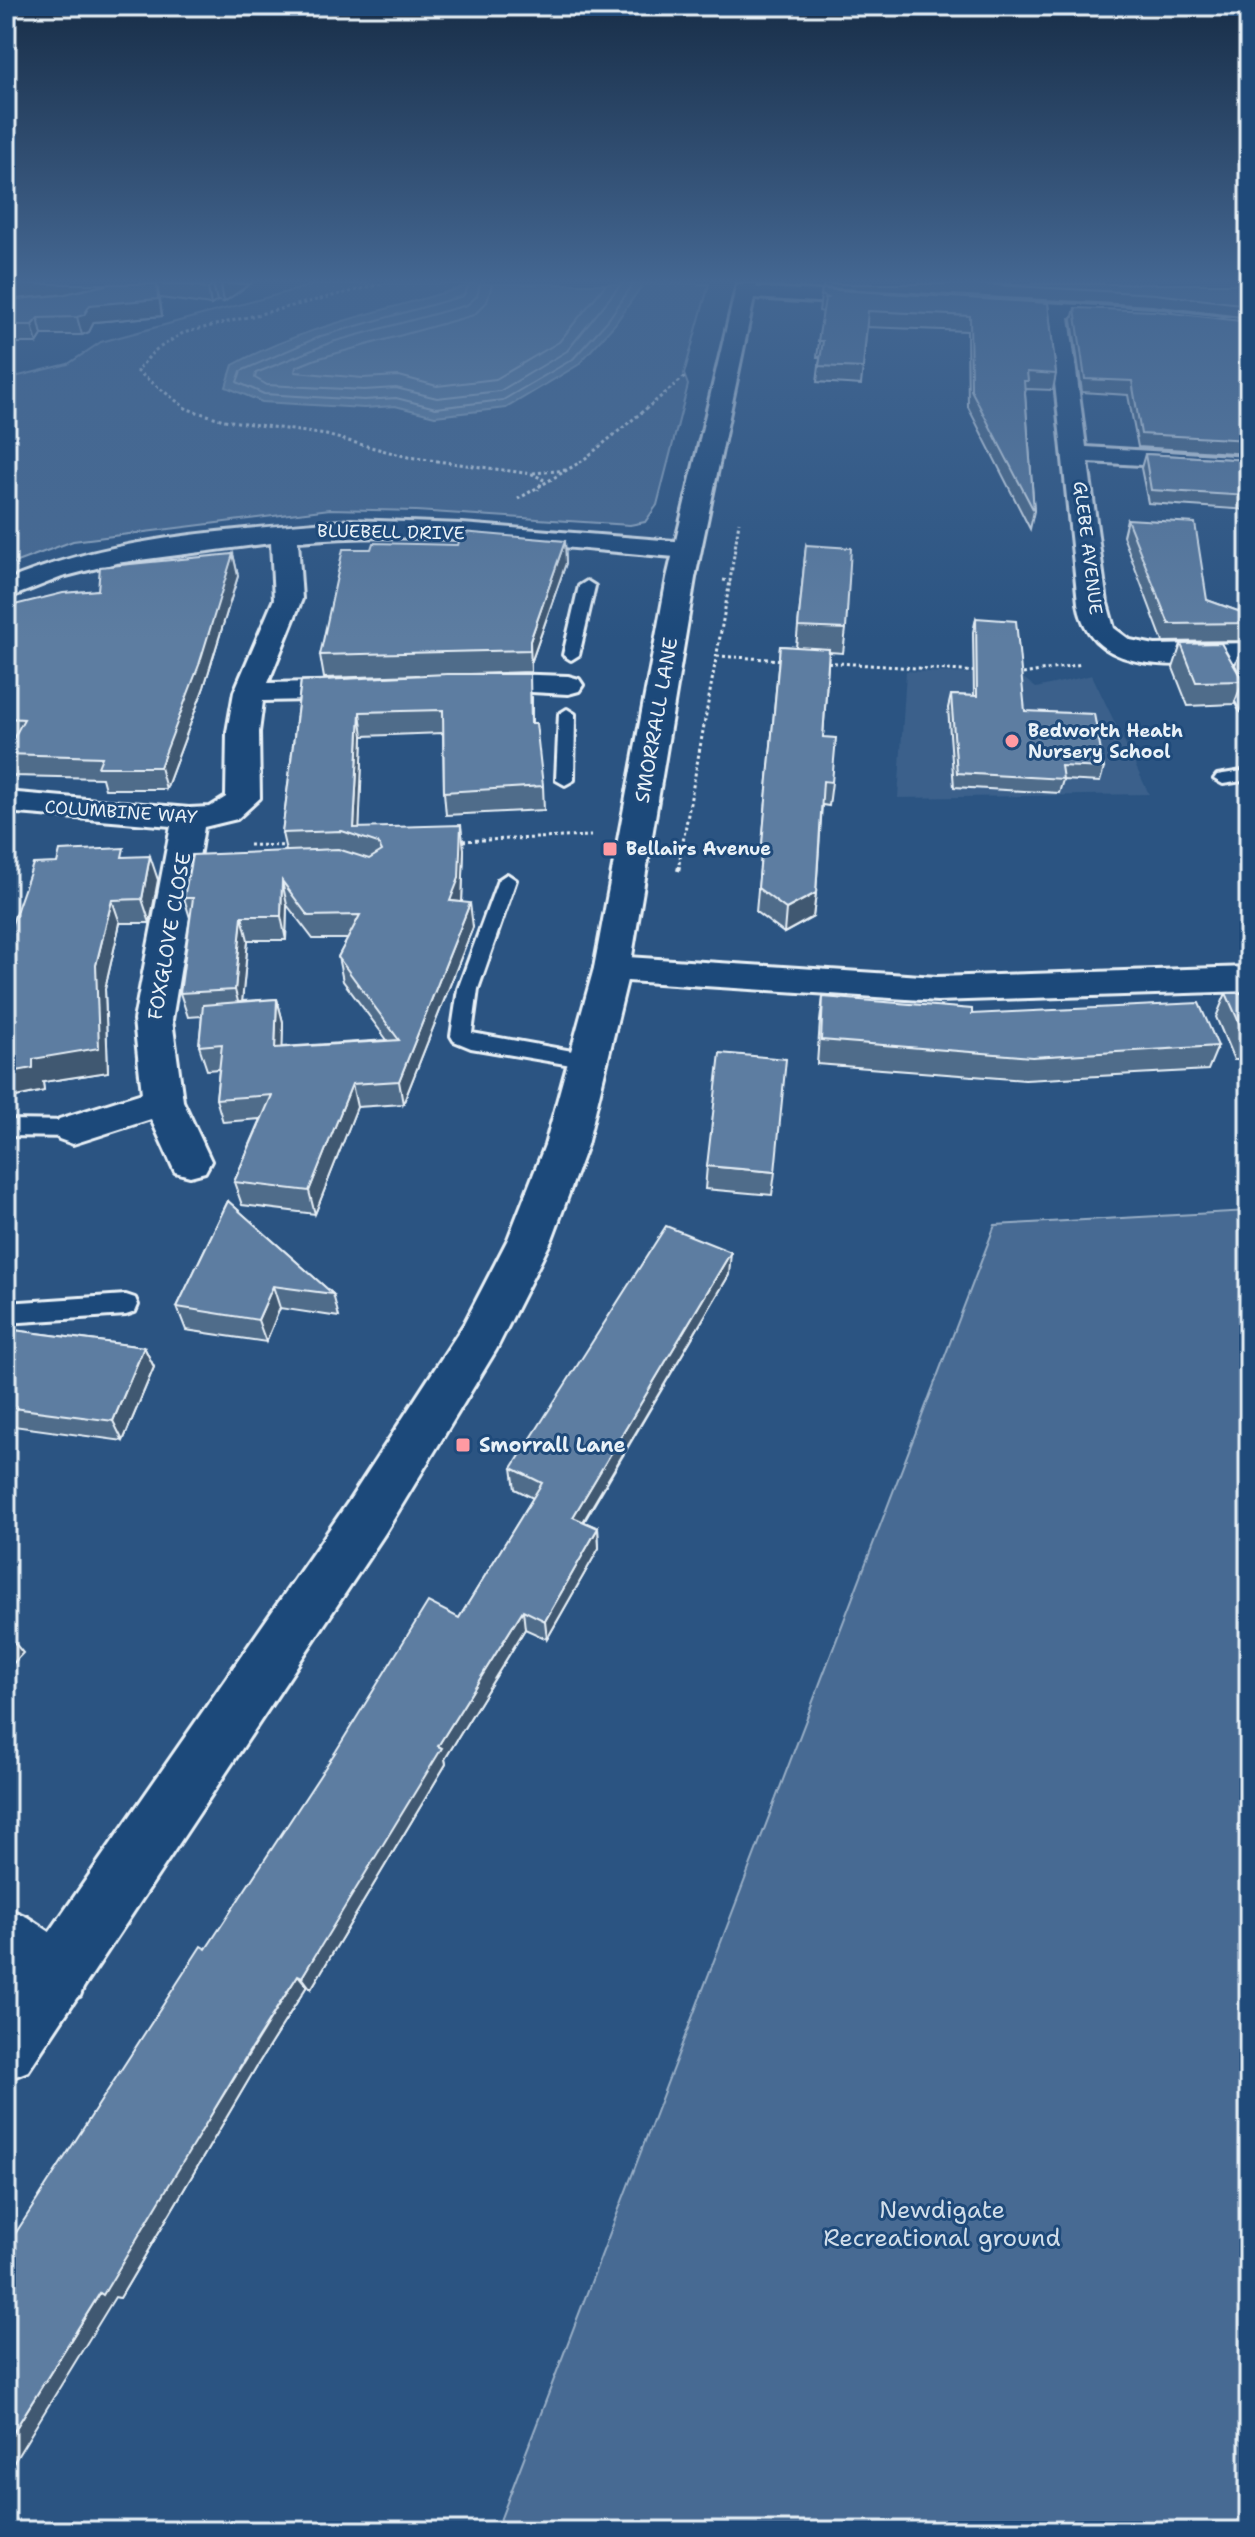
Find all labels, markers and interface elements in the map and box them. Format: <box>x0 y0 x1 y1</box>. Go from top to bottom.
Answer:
street label: GLEBE AVENUE <box>1068 480 1108 616</box>
street label: BLUEBELL DRIVE <box>317 519 465 545</box>
street label: SMORRALL LANE <box>629 635 683 805</box>
place label: Bedworth Heath Nursery School <box>1028 719 1183 764</box>
marker: Bedworth Heath Nursery School <box>1003 732 1021 750</box>
street label: COLUMBINE WAY <box>44 795 198 829</box>
place label: Bellairs Avenue <box>626 837 771 861</box>
marker: Bellairs Avenue <box>601 840 619 858</box>
street label: FOXGLOVE CLOSE <box>141 850 197 1022</box>
place label: Smorrall Lane <box>479 1432 625 1458</box>
marker: Smorrall Lane <box>454 1436 472 1454</box>
park label: Newdigate Recreational ground <box>823 2194 1061 2254</box>

